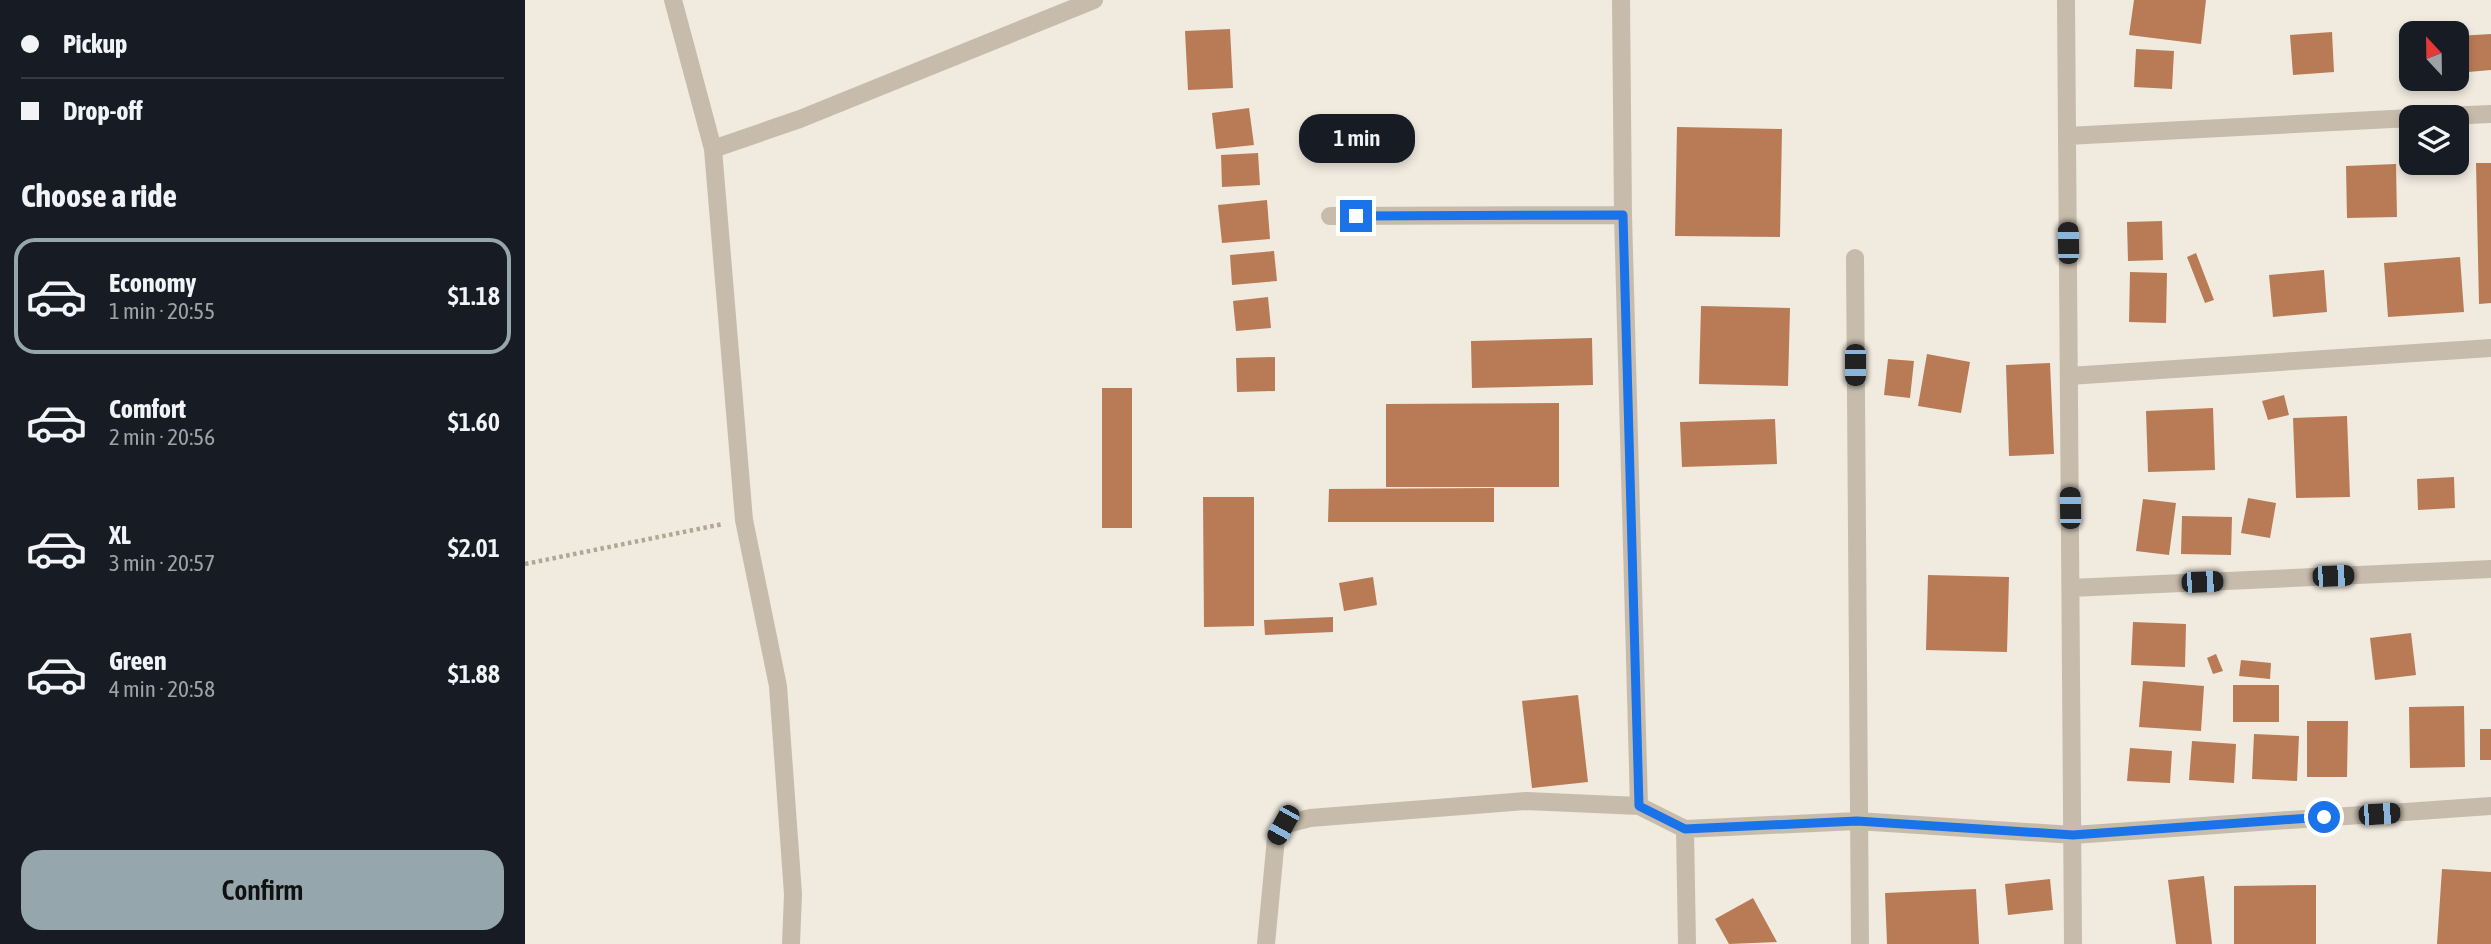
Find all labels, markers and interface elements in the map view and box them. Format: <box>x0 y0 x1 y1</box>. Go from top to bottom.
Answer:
north arrow <box>2399 21 2469 91</box>
map controls <box>2399 21 2469 175</box>
text: Pickup <box>63 29 127 59</box>
text: Drop-off <box>63 96 143 126</box>
button: layers <box>2399 105 2469 175</box>
callout: 1 min <box>1298 114 1414 164</box>
text: 1 min <box>1334 125 1380 151</box>
text: Choose a ride <box>21 177 177 214</box>
route end <box>1340 200 1372 232</box>
car <box>2058 222 2079 264</box>
icon: car <box>25 265 88 328</box>
text: Economy <box>109 268 196 298</box>
text: $1.18 <box>448 281 500 311</box>
text: 1 min · 20:55 <box>109 298 215 324</box>
car <box>1845 344 1866 386</box>
icon: car <box>25 391 88 454</box>
text: Comfort <box>109 394 186 424</box>
text: $1.60 <box>448 407 500 437</box>
text: 2 min · 20:56 <box>109 424 215 450</box>
car <box>2060 487 2081 529</box>
icon: car <box>25 517 88 580</box>
text: XL <box>109 520 131 550</box>
text: $2.01 <box>448 533 500 563</box>
text: 3 min · 20:57 <box>109 550 215 576</box>
car <box>2312 565 2355 587</box>
car <box>2181 571 2224 593</box>
icon: car <box>25 643 88 706</box>
text: Green <box>109 646 167 676</box>
text: $1.88 <box>448 659 500 689</box>
text: 4 min · 20:58 <box>109 676 215 702</box>
route start <box>2308 801 2340 833</box>
car <box>1264 802 1303 848</box>
car <box>2358 802 2401 826</box>
button: Confirm <box>21 850 504 930</box>

